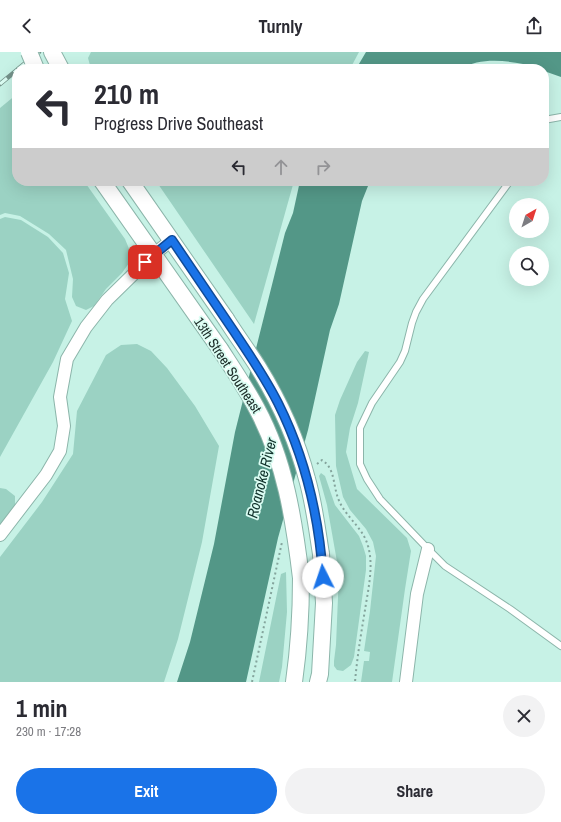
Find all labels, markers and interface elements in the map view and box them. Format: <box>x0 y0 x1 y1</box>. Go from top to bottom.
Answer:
text: Turnly <box>258 14 303 39</box>
icon: back <box>16 15 38 37</box>
icon: share <box>523 15 545 37</box>
text: 210 m <box>94 75 159 113</box>
icon: left <box>28 80 80 132</box>
text: Progress Drive Southeast <box>94 111 263 136</box>
icon: left <box>228 156 250 178</box>
icon: ahead <box>270 156 292 178</box>
icon: right <box>312 156 334 178</box>
north arrow <box>509 198 549 238</box>
map controls <box>509 198 549 286</box>
pin <box>128 245 162 279</box>
button: search <box>509 246 549 286</box>
icon: arrive <box>134 251 156 273</box>
street label: 13th Street Southeast <box>190 314 266 416</box>
water label: Roanoke River <box>241 435 282 520</box>
position arrow <box>302 556 344 598</box>
text: 1 min <box>16 692 67 724</box>
button: close <box>503 695 545 737</box>
text: 230 m · 17:28 <box>16 723 81 740</box>
button: Exit <box>16 768 277 814</box>
button: Share <box>285 768 545 814</box>

